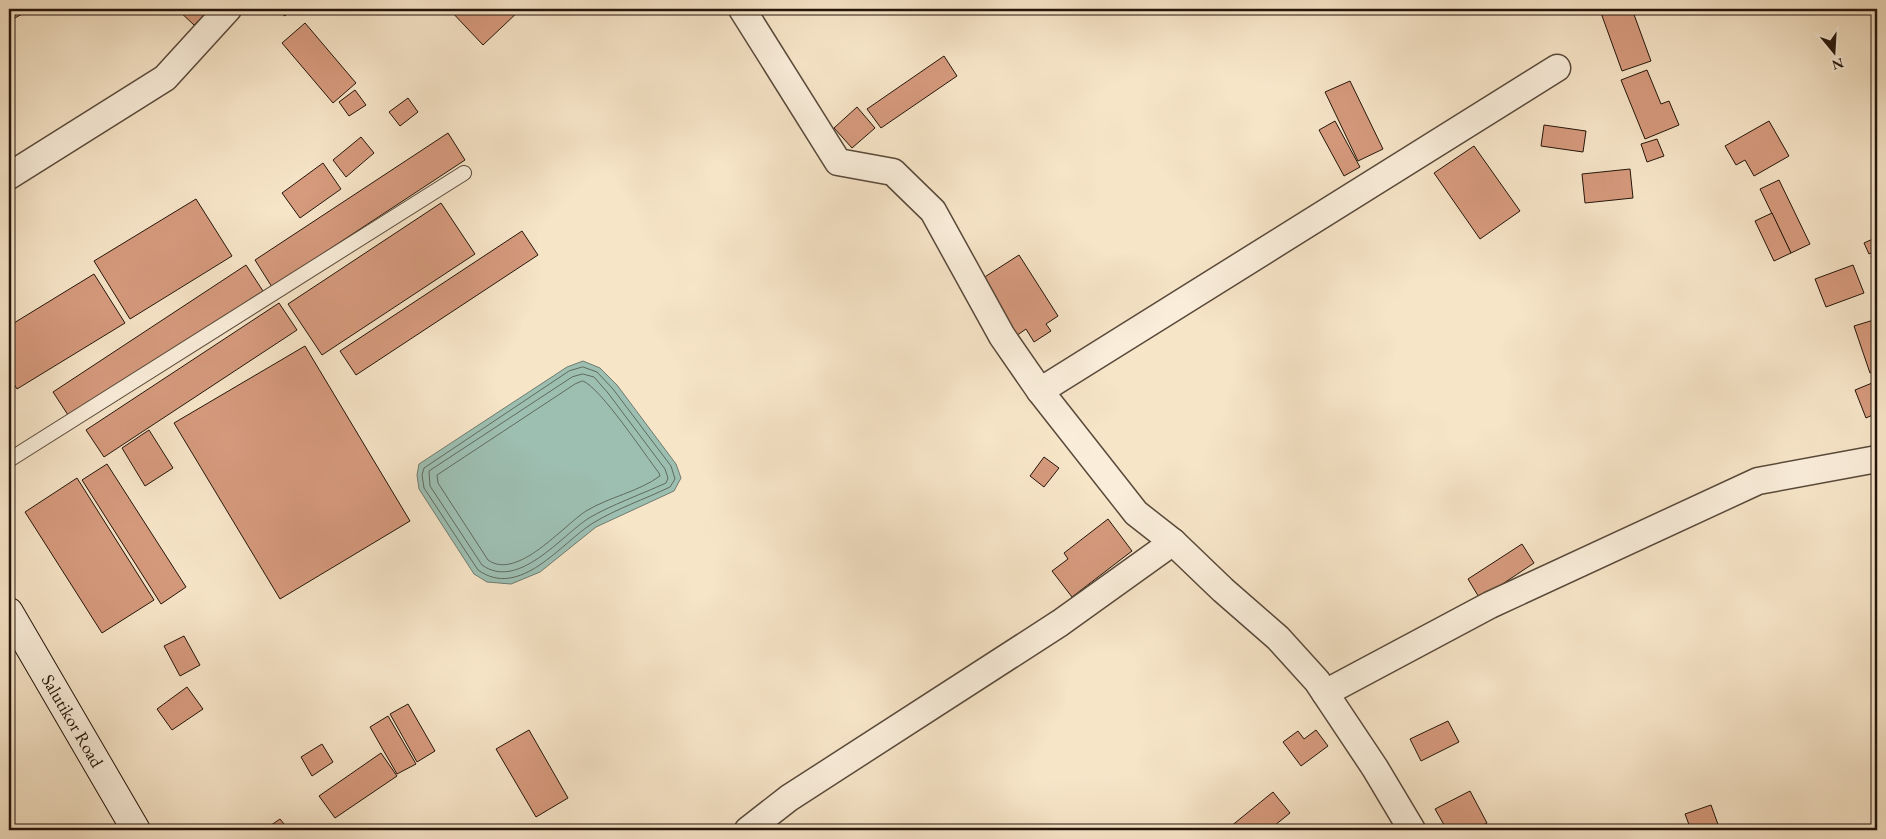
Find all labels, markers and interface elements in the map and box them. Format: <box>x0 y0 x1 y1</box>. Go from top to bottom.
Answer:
north arrow <box>1808 28 1858 78</box>
text: N <box>1829 54 1846 75</box>
street label: Salutikor Road <box>37 670 109 772</box>

